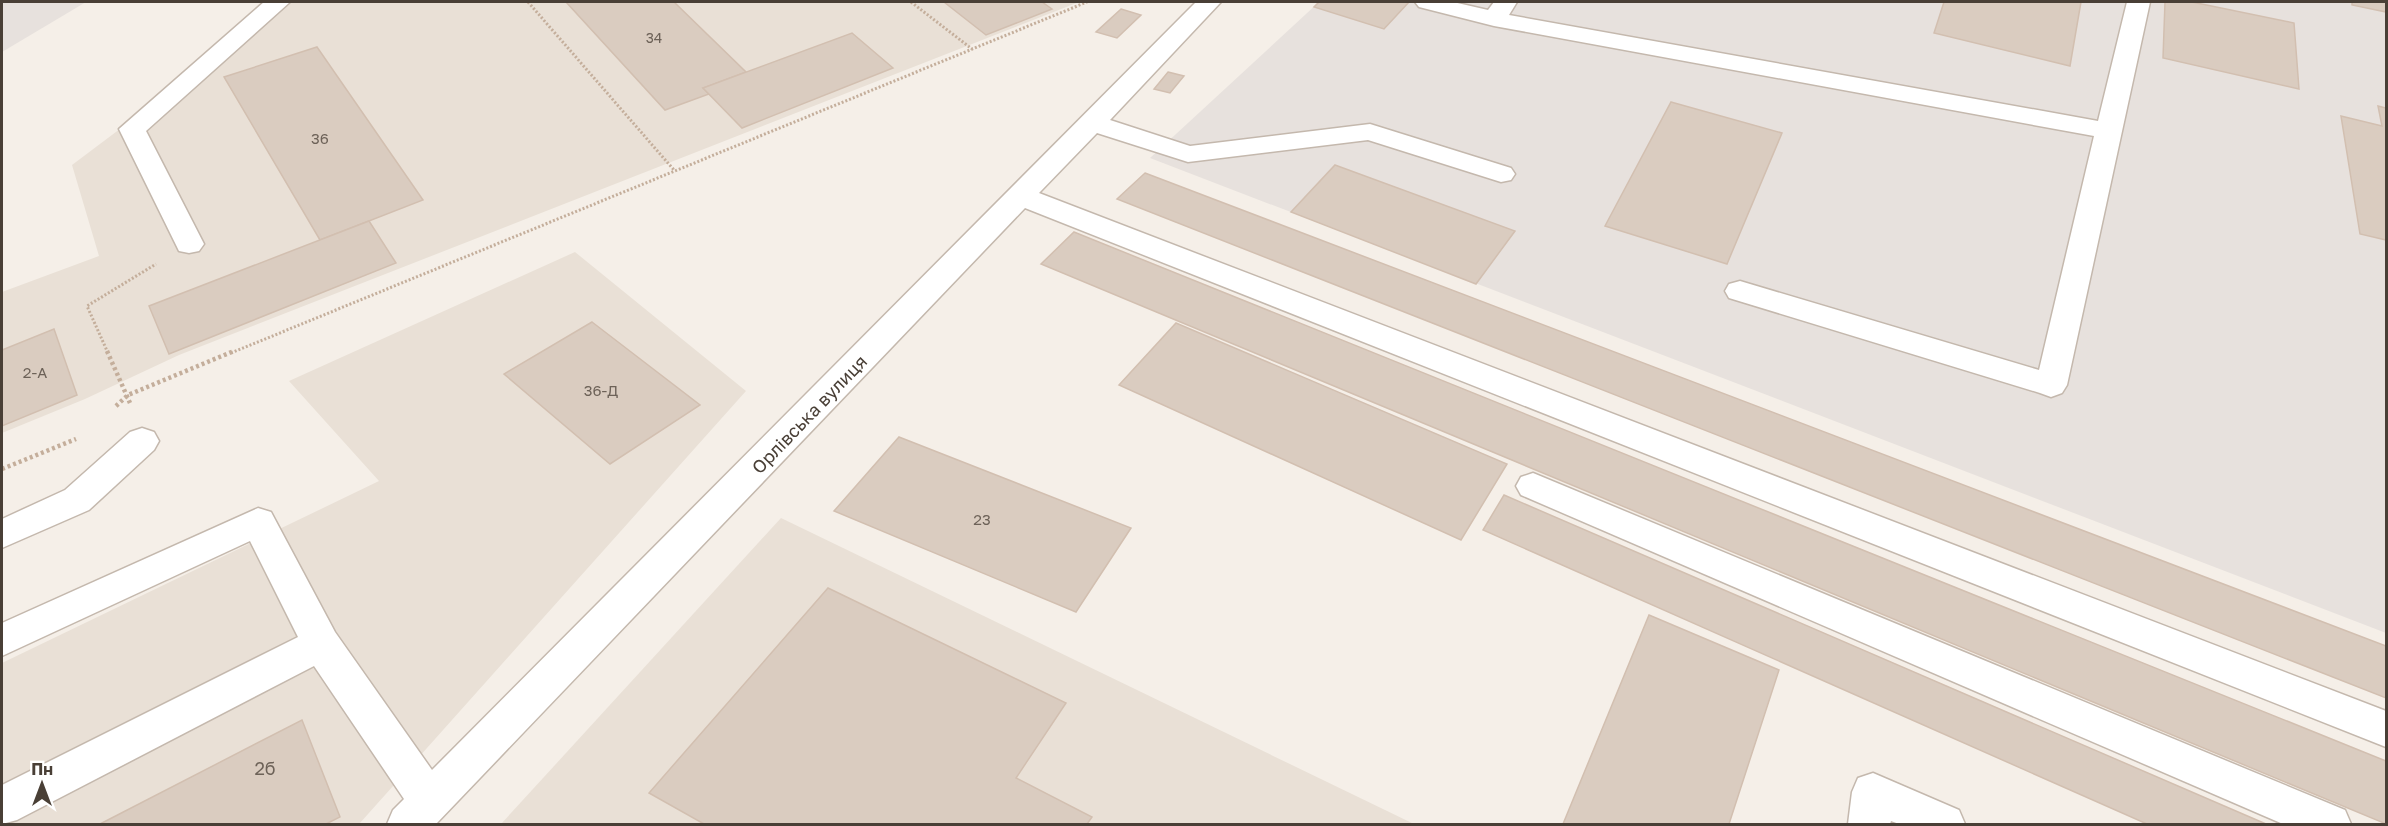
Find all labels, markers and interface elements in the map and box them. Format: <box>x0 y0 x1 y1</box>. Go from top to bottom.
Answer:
house number: 34 <box>646 29 662 46</box>
house number: 36 <box>311 129 329 147</box>
street label: Орлівська вулиця <box>747 350 871 478</box>
house number: 2-А <box>23 363 47 381</box>
house number: 36-Д <box>584 381 618 399</box>
house number: 23 <box>973 510 991 528</box>
north arrow <box>12 754 72 814</box>
house number: 2б <box>254 757 276 779</box>
text: Пн <box>31 759 53 779</box>

